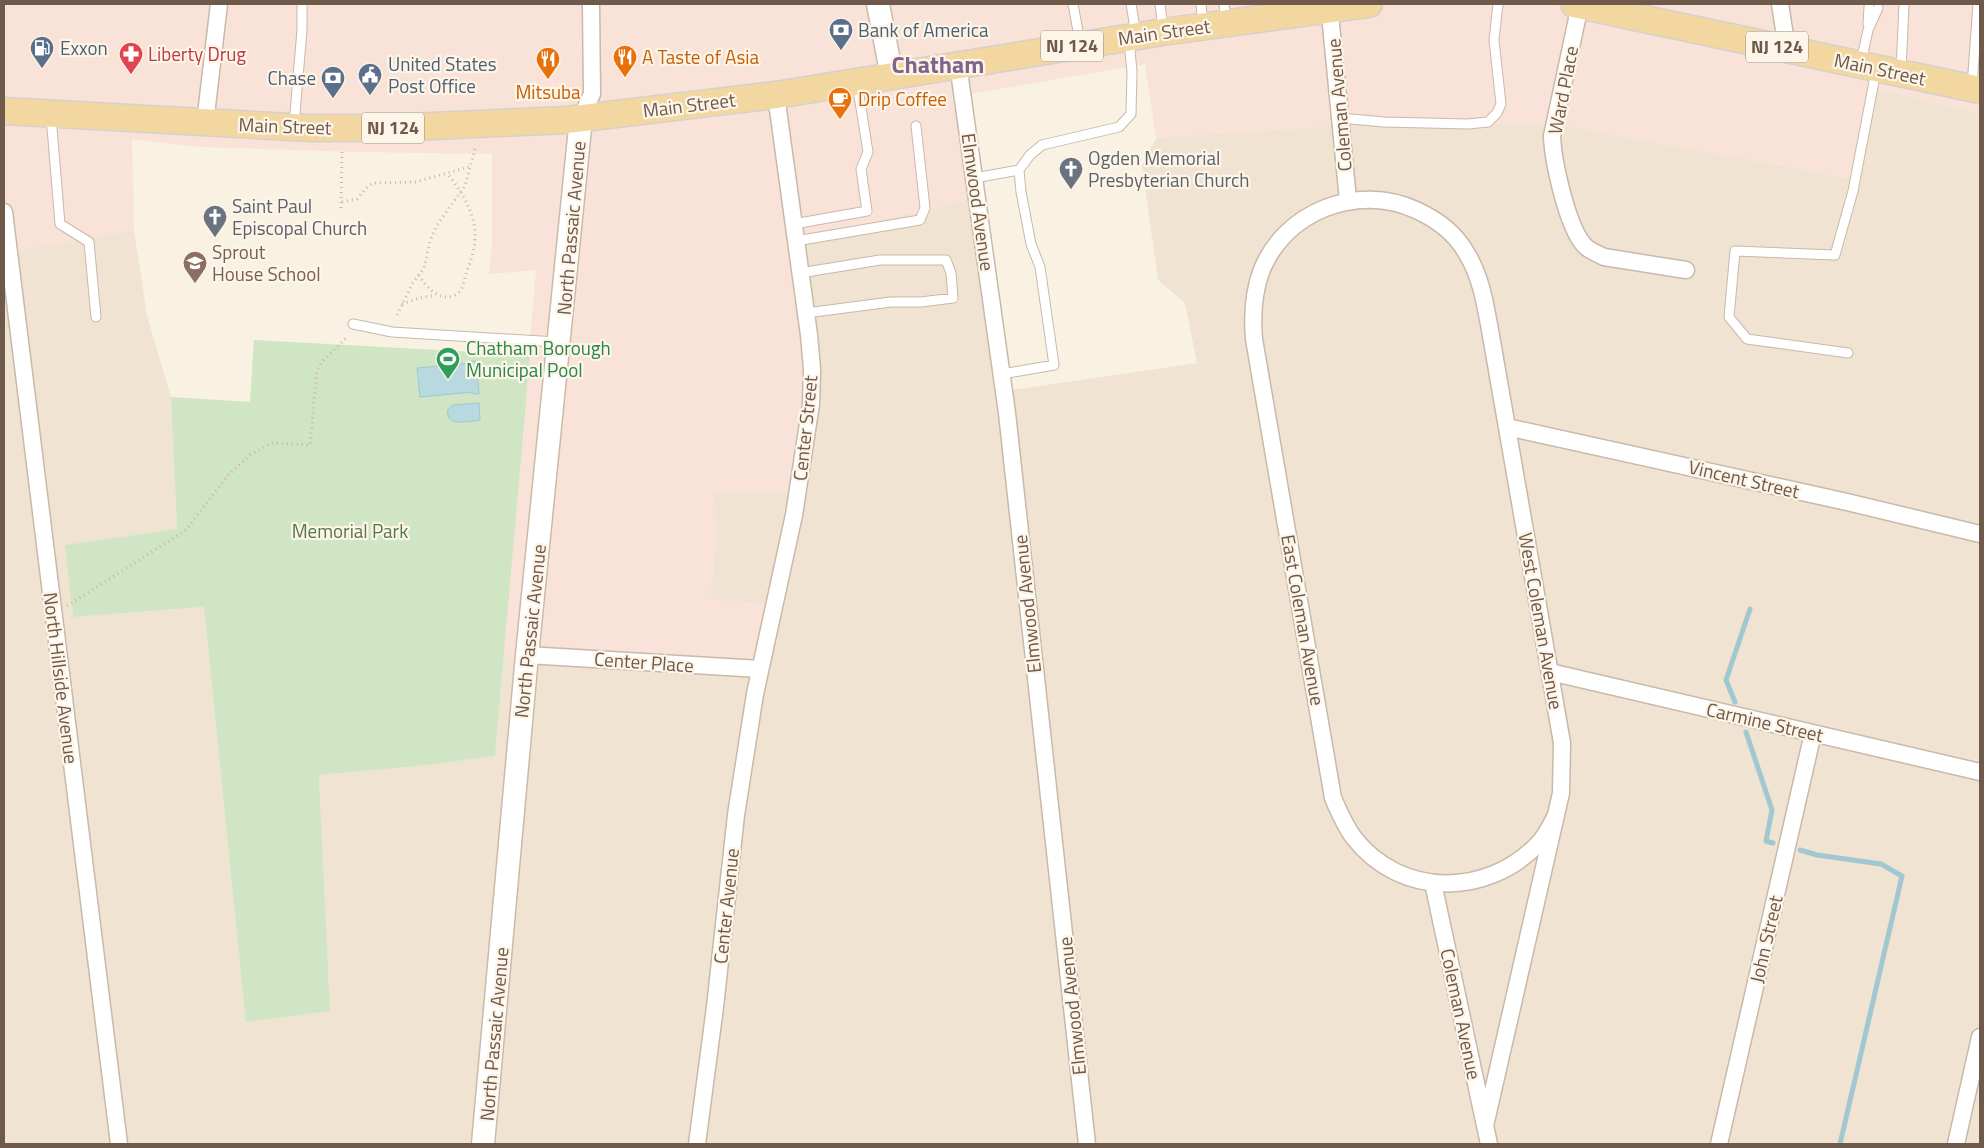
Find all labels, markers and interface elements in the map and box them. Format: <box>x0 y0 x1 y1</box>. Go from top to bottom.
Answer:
street label: Main Street <box>1116 11 1212 52</box>
place label: Bank of America <box>858 15 989 44</box>
bank icon: Bank of America <box>828 17 854 51</box>
road number: NJ 124 <box>1041 30 1103 61</box>
road number: NJ 124 <box>1746 32 1808 62</box>
place label: Exxon <box>60 33 108 62</box>
fuel station icon: Exxon <box>29 35 55 69</box>
street label: Coleman Avenue <box>1318 37 1359 173</box>
place label: Liberty Drug <box>148 39 246 68</box>
pharmacy icon: Liberty Drug <box>118 41 144 75</box>
place label: A Taste of Asia <box>642 42 759 71</box>
street label: Ward Place <box>1540 43 1585 137</box>
restaurant icon: A Taste of Asia <box>612 44 638 78</box>
street label: Main Street <box>1832 45 1929 92</box>
restaurant icon: Mitsuba <box>535 46 561 80</box>
district label: Chatham <box>892 46 984 82</box>
place label: United States Post Office <box>388 49 497 100</box>
public building icon: United States Post Office <box>357 62 383 96</box>
place label: Chase <box>268 63 316 92</box>
bank icon: Chase <box>320 65 346 99</box>
place label: Mitsuba <box>515 77 581 106</box>
street label: Main Street <box>641 84 737 125</box>
place label: Drip Coffee <box>858 84 947 113</box>
cafe icon: Drip Coffee <box>827 86 853 120</box>
street label: Main Street <box>238 109 332 142</box>
road number: NJ 124 <box>362 112 424 144</box>
street label: Elmwood Avenue <box>954 131 1003 273</box>
street label: North Passaic Avenue <box>548 140 593 316</box>
place label: Ogden Memorial Presbyterian Church <box>1088 143 1249 194</box>
church icon: Ogden Memorial Presbyterian Church <box>1058 156 1084 190</box>
place label: Saint Paul Episcopal Church <box>232 191 367 242</box>
church icon: Saint Paul Episcopal Church <box>202 204 228 238</box>
place label: Sprout House School <box>212 237 321 288</box>
school or university icon: Sprout House School <box>182 250 208 284</box>
place label: Chatham Borough Municipal Pool <box>466 333 611 384</box>
sports icon: Chatham Borough Municipal Pool <box>435 346 461 380</box>
street label: Center Street <box>785 373 824 482</box>
street label: Vincent Street <box>1686 452 1803 505</box>
park label: Memorial Park <box>292 516 408 545</box>
street label: West Coleman Avenue <box>1512 530 1571 712</box>
street label: East Coleman Avenue <box>1274 532 1333 708</box>
street label: Elmwood Avenue <box>1005 534 1048 675</box>
street label: North Passaic Avenue <box>506 543 553 719</box>
street label: North Hillside Avenue <box>37 591 86 765</box>
street label: Center Place <box>593 644 695 679</box>
street label: Carmine Street <box>1704 694 1827 749</box>
street label: Center Avenue <box>705 847 746 965</box>
street label: John Street <box>1741 892 1790 986</box>
street label: Elmwood Avenue <box>1050 936 1093 1077</box>
street label: North Passaic Avenue <box>471 946 516 1122</box>
street label: Coleman Avenue <box>1433 946 1490 1082</box>

